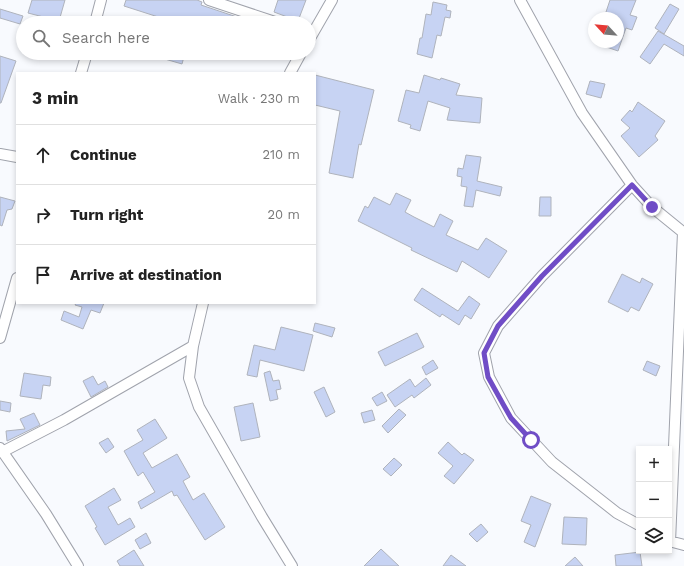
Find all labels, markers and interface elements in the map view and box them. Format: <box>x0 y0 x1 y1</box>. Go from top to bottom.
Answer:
north arrow <box>588 12 624 48</box>
search box <box>16 16 316 60</box>
icon: search <box>30 27 52 49</box>
text: Search here <box>62 29 150 47</box>
text: 3 min <box>32 88 78 108</box>
text: Walk · 230 m <box>218 91 300 106</box>
icon: ahead <box>32 144 54 166</box>
text: Continue <box>70 146 137 164</box>
text: 210 m <box>262 147 300 162</box>
route end <box>643 198 661 216</box>
icon: right <box>32 204 54 226</box>
text: Turn right <box>70 206 143 224</box>
text: 20 m <box>268 207 300 222</box>
icon: arrive <box>32 264 54 286</box>
text: Arrive at destination <box>70 266 222 284</box>
route start <box>522 431 540 449</box>
map controls <box>636 446 672 554</box>
button: + <box>636 446 672 482</box>
button: − <box>636 482 672 518</box>
button: layers <box>636 518 672 554</box>

